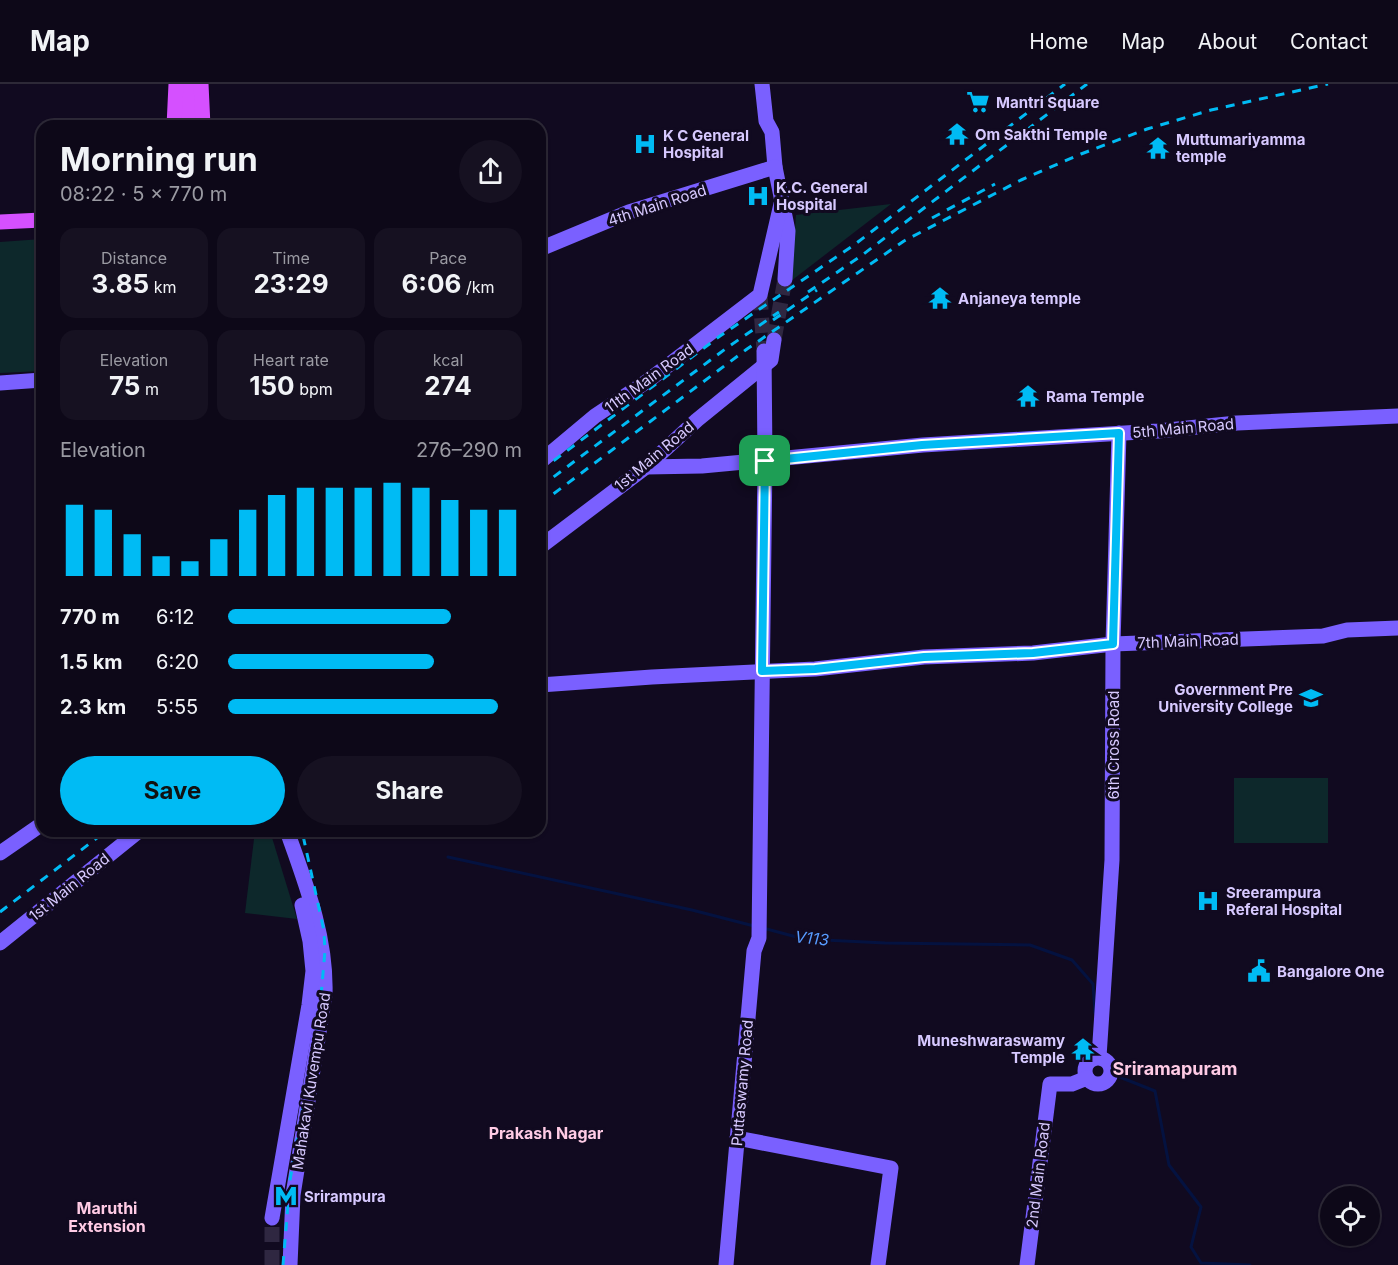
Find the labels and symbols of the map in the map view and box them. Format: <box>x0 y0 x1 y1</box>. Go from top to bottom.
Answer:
supermarket icon: Mantri Square <box>965 89 991 115</box>
place label: Mantri Square <box>996 93 1099 112</box>
temple icon: Om Sakthi Temple <box>944 121 970 147</box>
place label: Om Sakthi Temple <box>975 125 1108 144</box>
place label: K C General Hospital <box>663 126 749 162</box>
place label: Muttumariyamma temple <box>1176 130 1305 166</box>
hospital icon: K C General Hospital <box>632 131 658 157</box>
temple icon: Muttumariyamma temple <box>1145 135 1171 161</box>
place label: K.C. General Hospital <box>776 178 867 214</box>
street label: 4th Main Road <box>605 180 709 230</box>
hospital icon: K.C. General Hospital <box>745 183 771 209</box>
temple icon: Anjaneya temple <box>927 285 953 311</box>
place label: Anjaneya temple <box>958 289 1081 308</box>
street label: 11th Main Road <box>601 339 697 417</box>
temple icon: Rama Temple <box>1015 383 1041 409</box>
place label: Rama Temple <box>1046 387 1144 406</box>
street label: 5th Main Road <box>1131 414 1235 442</box>
street label: 1st Main Road <box>610 417 698 495</box>
pin <box>739 435 790 486</box>
street label: 7th Main Road <box>1137 630 1239 652</box>
place label: Government Pre University College <box>1158 680 1293 716</box>
school or university icon: Government Pre University College <box>1298 685 1324 711</box>
street label: 6th Cross Road <box>1104 691 1123 799</box>
street label: 1st Main Road <box>25 849 113 925</box>
place label: Sreerampura Referal Hospital <box>1226 883 1342 919</box>
hospital icon: Sreerampura Referal Hospital <box>1195 888 1221 914</box>
water label: V113 <box>794 926 830 950</box>
public building icon: Bangalore One <box>1246 958 1272 984</box>
place label: Bangalore One <box>1277 962 1385 981</box>
street label: Mahakavi Kuvempu Road <box>288 991 334 1171</box>
street label: Puttaswamy Road <box>727 1019 757 1147</box>
place label: Muneshwaraswamy Temple <box>917 1031 1065 1067</box>
temple icon: Muneshwaraswamy Temple <box>1070 1036 1096 1062</box>
district label: Sriramapuram <box>1112 1058 1238 1079</box>
street label: 2nd Main Road <box>1022 1121 1054 1229</box>
district label: Prakash Nagar <box>489 1123 604 1143</box>
metro station icon: Srirampura <box>273 1183 299 1209</box>
place label: Srirampura <box>304 1187 386 1206</box>
district label: Maruthi Extension <box>68 1198 146 1236</box>

